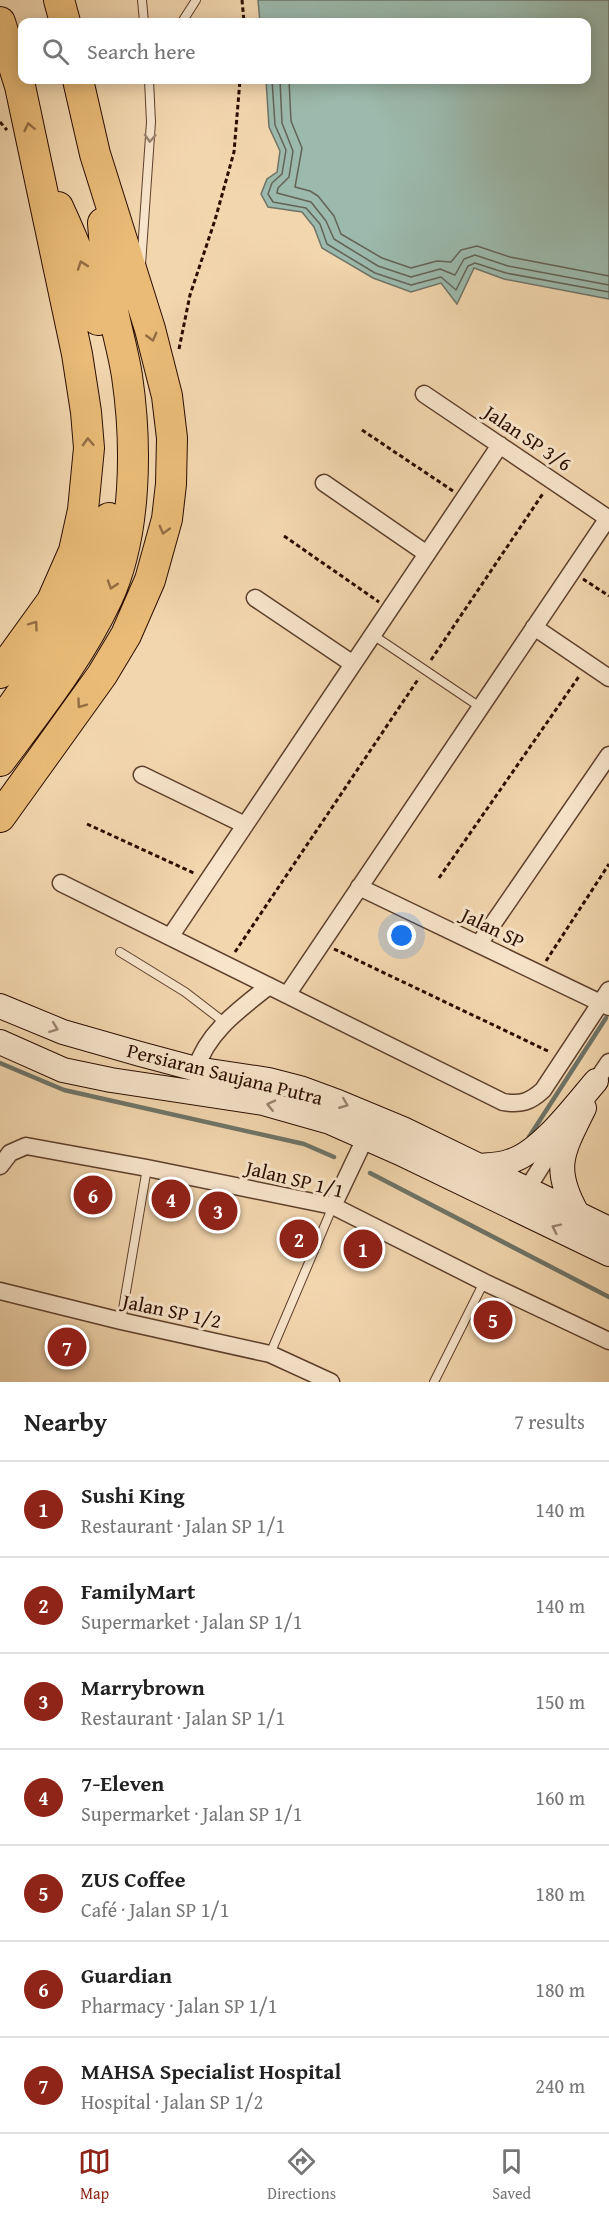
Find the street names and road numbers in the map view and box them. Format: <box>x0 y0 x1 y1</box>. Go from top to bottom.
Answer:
street label: Jalan SP 3/6 <box>476 396 578 478</box>
street label: Jalan SP <box>454 899 530 955</box>
street label: Persiaran Saujana Putra <box>124 1035 326 1112</box>
street label: Jalan SP 1/1 <box>240 1152 347 1205</box>
street label: Jalan SP 1/2 <box>117 1285 224 1335</box>

